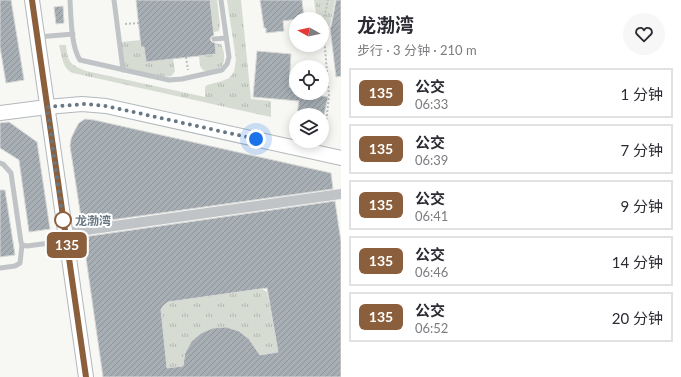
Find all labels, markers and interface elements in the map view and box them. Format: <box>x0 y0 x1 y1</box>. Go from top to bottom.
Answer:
north arrow <box>289 12 329 52</box>
map controls <box>289 12 329 148</box>
text: 龙渤湾 <box>357 13 414 36</box>
button: heart <box>623 13 665 55</box>
text: 步行 · 3 分钟 · 210 m <box>357 42 477 58</box>
button: locate <box>289 60 329 100</box>
text: 公交 <box>415 77 445 95</box>
text: 135 <box>369 84 393 101</box>
text: 1 分钟 <box>620 85 663 103</box>
text: 06:33 <box>415 96 448 112</box>
button: layers <box>289 108 329 148</box>
your location <box>246 129 266 149</box>
text: 公交 <box>415 133 445 151</box>
text: 135 <box>369 140 393 157</box>
text: 7 分钟 <box>620 141 663 159</box>
text: 06:39 <box>415 152 448 168</box>
text: 公交 <box>415 189 445 207</box>
text: 135 <box>369 196 393 213</box>
text: 9 分钟 <box>620 197 663 215</box>
text: 06:41 <box>415 208 448 224</box>
marker: 龙渤湾 <box>54 211 72 229</box>
place label: 龙渤湾 <box>75 213 111 228</box>
line badge: 135 <box>44 232 90 258</box>
text: 135 <box>55 236 79 253</box>
text: 公交 <box>415 245 445 263</box>
text: 135 <box>369 252 393 269</box>
text: 14 分钟 <box>612 253 663 271</box>
text: 06:46 <box>415 264 448 280</box>
text: 公交 <box>415 301 445 319</box>
text: 135 <box>369 308 393 325</box>
text: 20 分钟 <box>612 309 663 327</box>
text: 06:52 <box>415 320 448 336</box>

